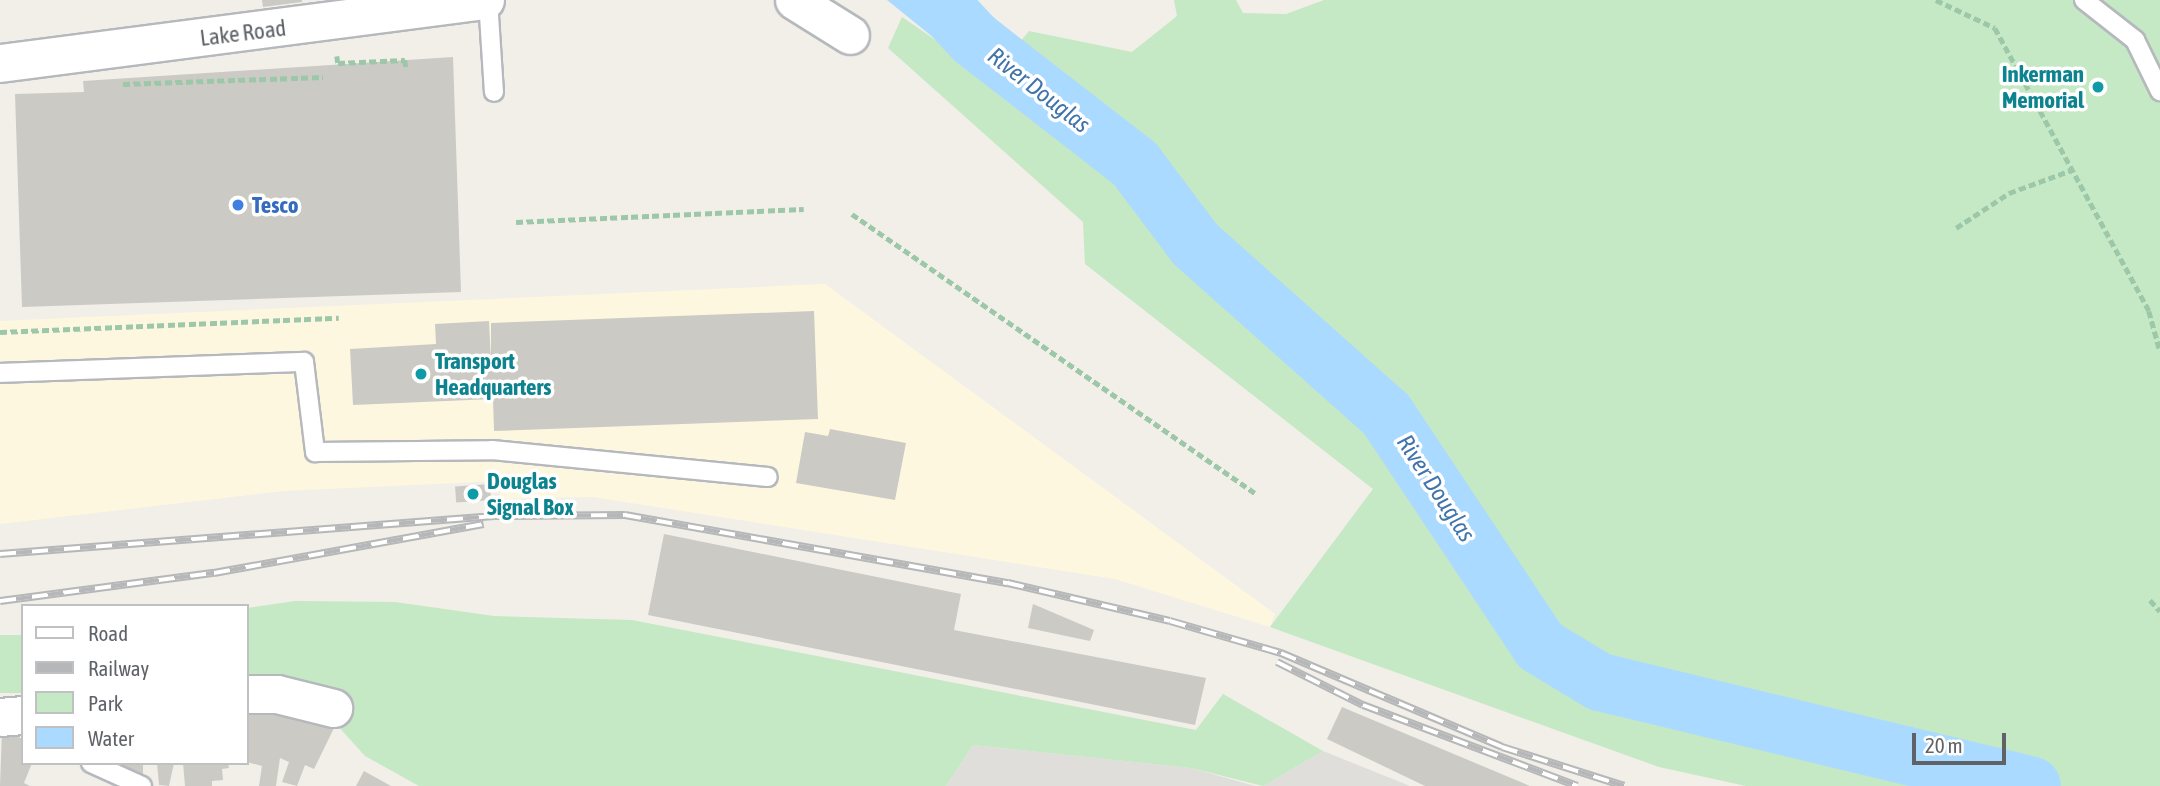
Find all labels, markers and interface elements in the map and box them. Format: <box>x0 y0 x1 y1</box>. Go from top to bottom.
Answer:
street label: Lake Road <box>198 14 288 52</box>
water label: River Douglas <box>982 41 1096 139</box>
place label: Inkerman Memorial <box>2002 60 2084 114</box>
marker: Inkerman Memorial <box>2090 79 2106 95</box>
place label: Tesco <box>252 191 299 219</box>
marker: Tesco <box>230 197 246 213</box>
place label: Transport Headquarters <box>435 347 551 401</box>
marker: Transport Headquarters <box>413 366 429 382</box>
water label: River Douglas <box>1391 429 1481 547</box>
place label: Douglas Signal Box <box>487 467 574 521</box>
marker: Douglas Signal Box <box>465 486 481 502</box>
legend <box>21 604 248 765</box>
text: Road <box>88 621 128 645</box>
text: Railway <box>88 656 149 680</box>
text: Park <box>88 691 123 715</box>
scale bar <box>1915 720 2010 764</box>
text: Water <box>88 726 134 750</box>
text: 20 m <box>1925 733 1963 757</box>

